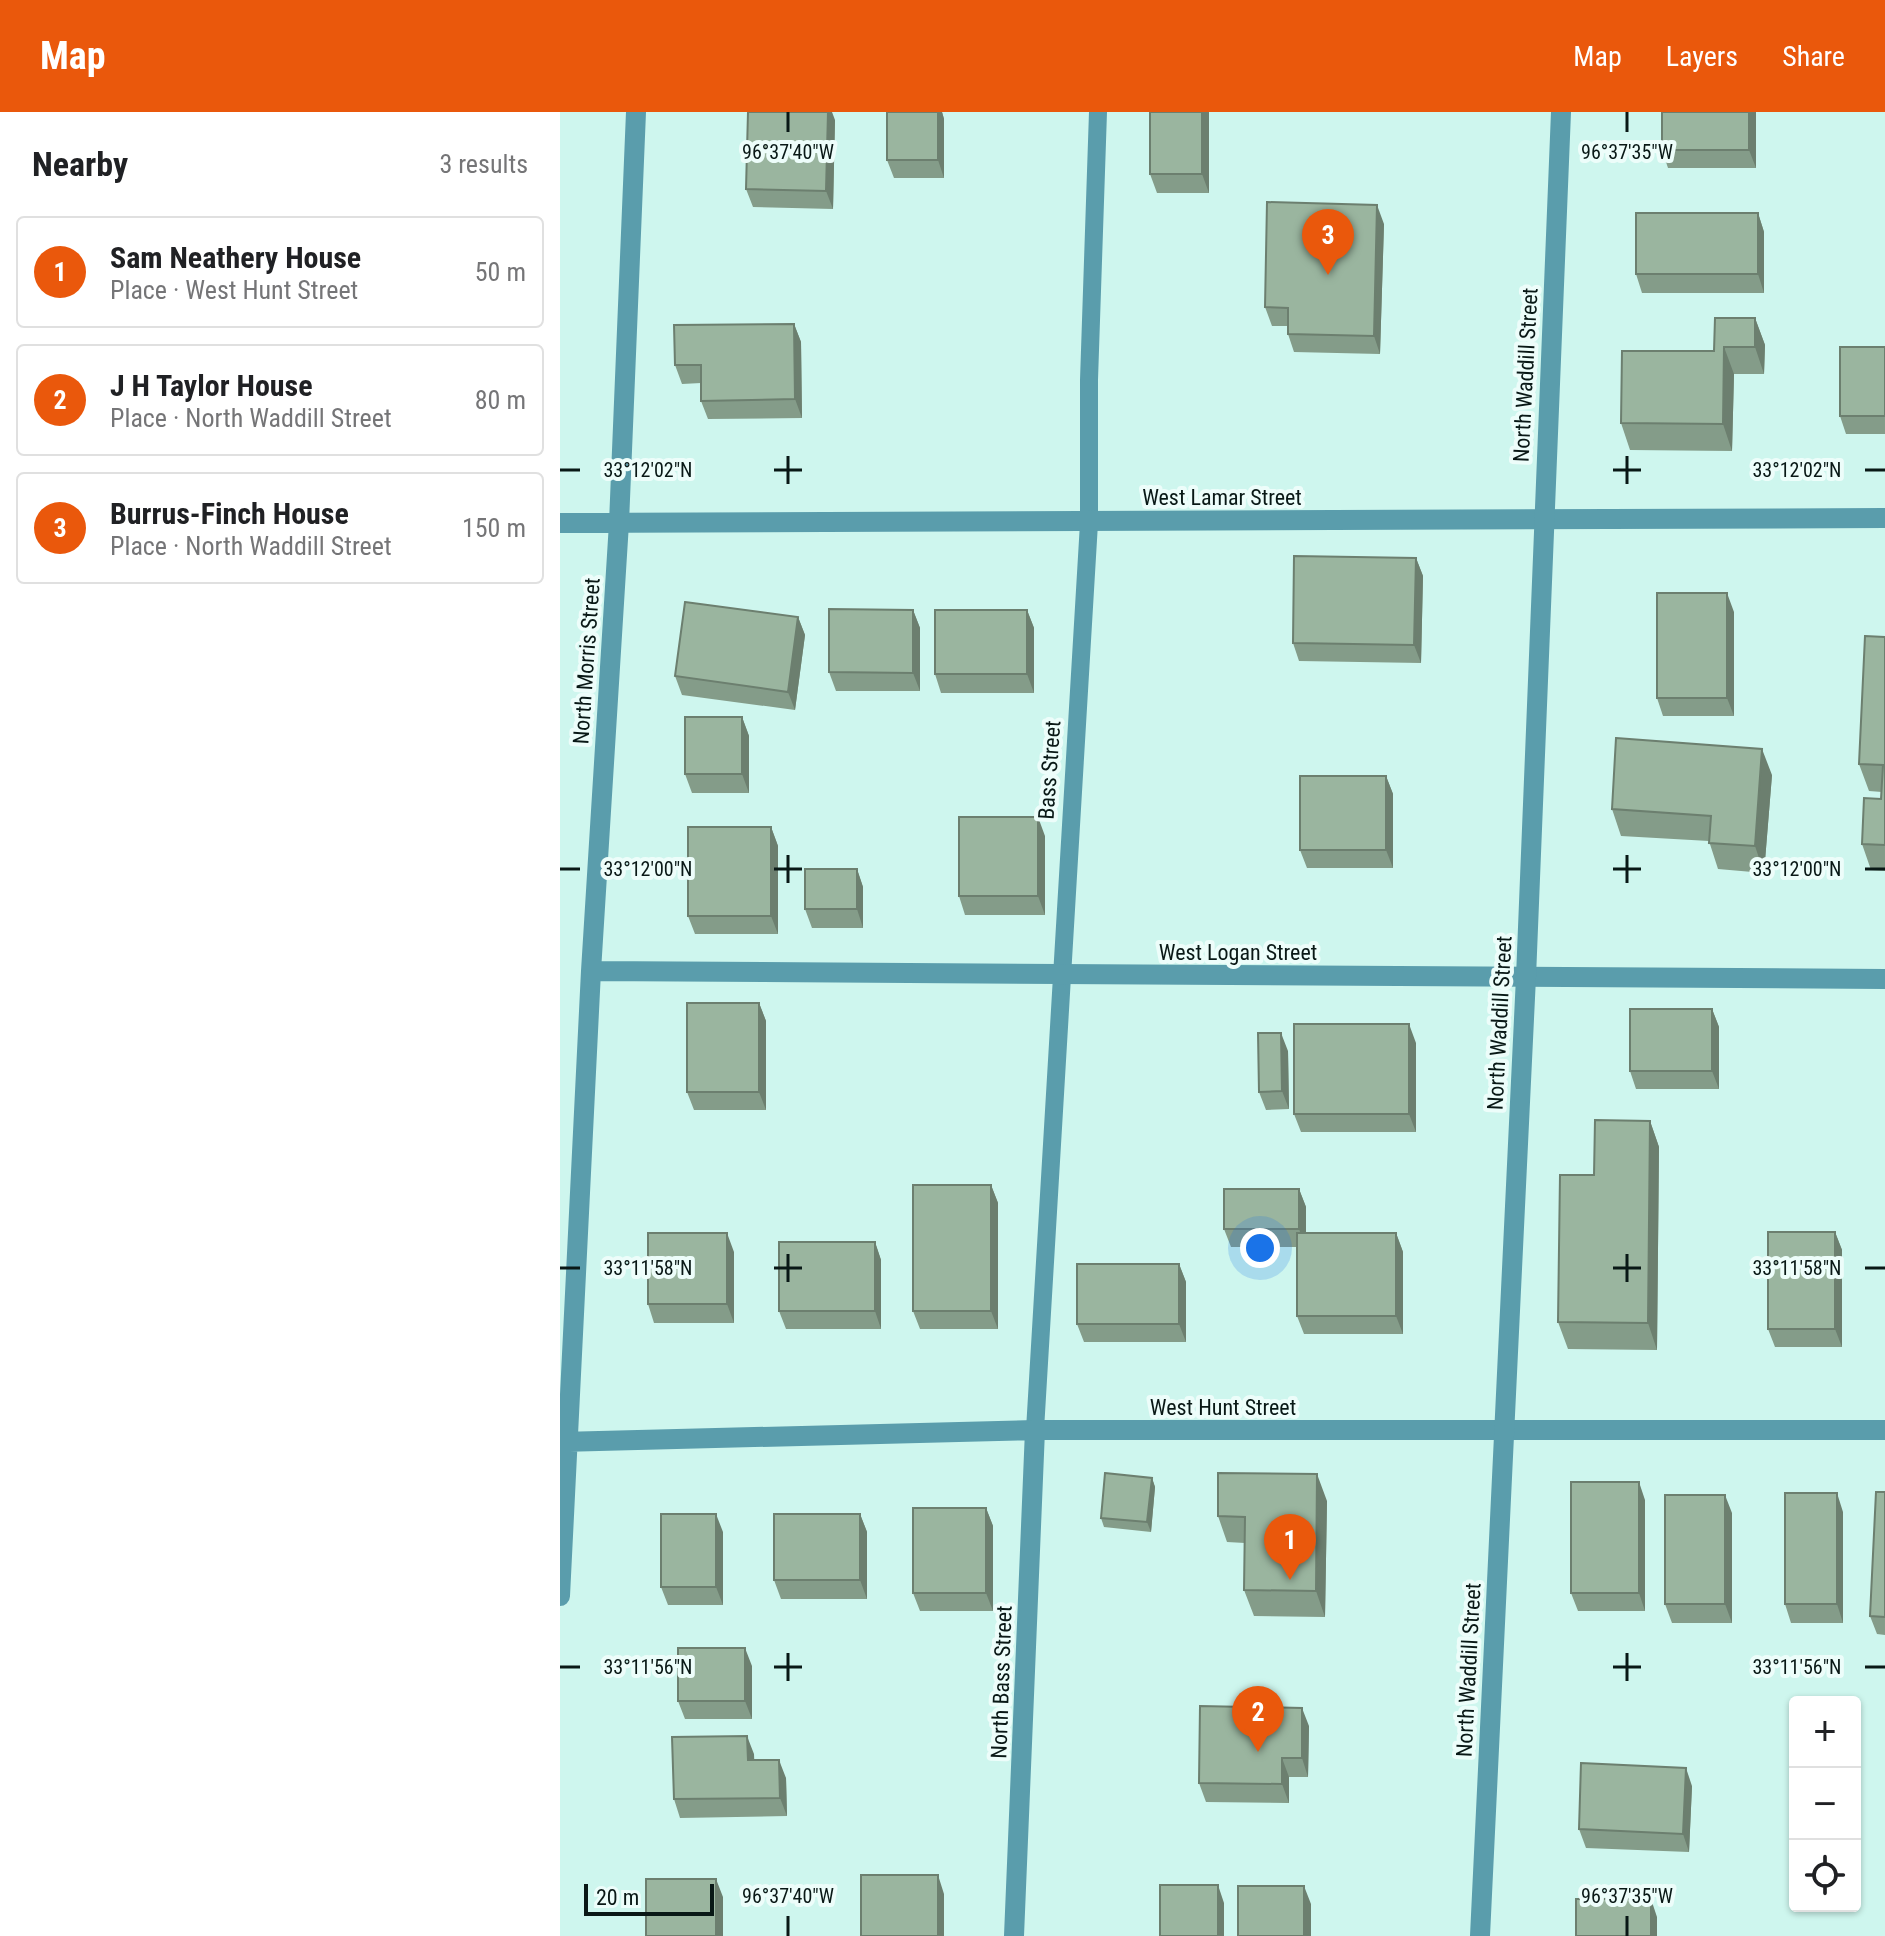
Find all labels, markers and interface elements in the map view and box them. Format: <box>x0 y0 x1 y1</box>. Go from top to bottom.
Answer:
text: Map <box>40 34 106 78</box>
text: Map <box>1573 40 1622 73</box>
text: Layers <box>1666 40 1738 73</box>
text: Share <box>1782 40 1845 73</box>
text: 96°37'40"W <box>742 140 834 164</box>
text: 96°37'35"W <box>1581 140 1673 164</box>
text: Nearby <box>32 144 128 184</box>
text: 3 results <box>439 149 528 179</box>
pin: 3 <box>1302 209 1354 275</box>
text: Sam Neathery House <box>110 240 361 275</box>
text: 1 <box>53 257 67 287</box>
text: 50 m <box>475 257 526 287</box>
text: Place · West Hunt Street <box>110 275 358 305</box>
street label: North Waddill Street <box>1508 287 1543 463</box>
text: J H Taylor House <box>110 368 313 403</box>
text: 2 <box>53 385 67 415</box>
text: 80 m <box>475 385 526 415</box>
text: Place · North Waddill Street <box>110 403 392 433</box>
text: 33°12'02"N <box>603 458 693 482</box>
text: 33°12'02"N <box>1752 458 1842 482</box>
street label: West Lamar Street <box>1142 485 1302 510</box>
text: Burrus-Finch House <box>110 496 349 531</box>
text: 3 <box>53 513 67 543</box>
text: 150 m <box>462 513 526 543</box>
text: Place · North Waddill Street <box>110 531 392 561</box>
street label: North Morris Street <box>568 577 605 745</box>
street label: Bass Street <box>1034 720 1065 820</box>
text: 33°12'00"N <box>603 857 693 881</box>
text: 33°12'00"N <box>1752 857 1842 881</box>
street label: North Waddill Street <box>1482 935 1517 1111</box>
street label: West Logan Street <box>1159 940 1317 965</box>
your location <box>1240 1228 1280 1268</box>
text: 33°11'58"N <box>603 1256 693 1280</box>
text: 33°11'58"N <box>1752 1256 1842 1280</box>
street label: West Hunt Street <box>1150 1395 1296 1420</box>
pin: 1 <box>1264 1514 1316 1580</box>
street label: North Waddill Street <box>1451 1582 1486 1758</box>
street label: North Bass Street <box>986 1605 1017 1759</box>
text: 33°11'56"N <box>603 1655 693 1679</box>
text: 33°11'56"N <box>1752 1655 1842 1679</box>
pin: 2 <box>1232 1686 1284 1752</box>
map controls <box>1789 1696 1861 1912</box>
button: + <box>1789 1696 1861 1768</box>
button: − <box>1789 1768 1861 1840</box>
button: locate <box>1789 1840 1861 1912</box>
scale bar <box>584 1880 714 1916</box>
text: 96°37'40"W <box>742 1884 834 1908</box>
text: 96°37'35"W <box>1581 1884 1673 1908</box>
text: 20 m <box>596 1885 639 1910</box>

